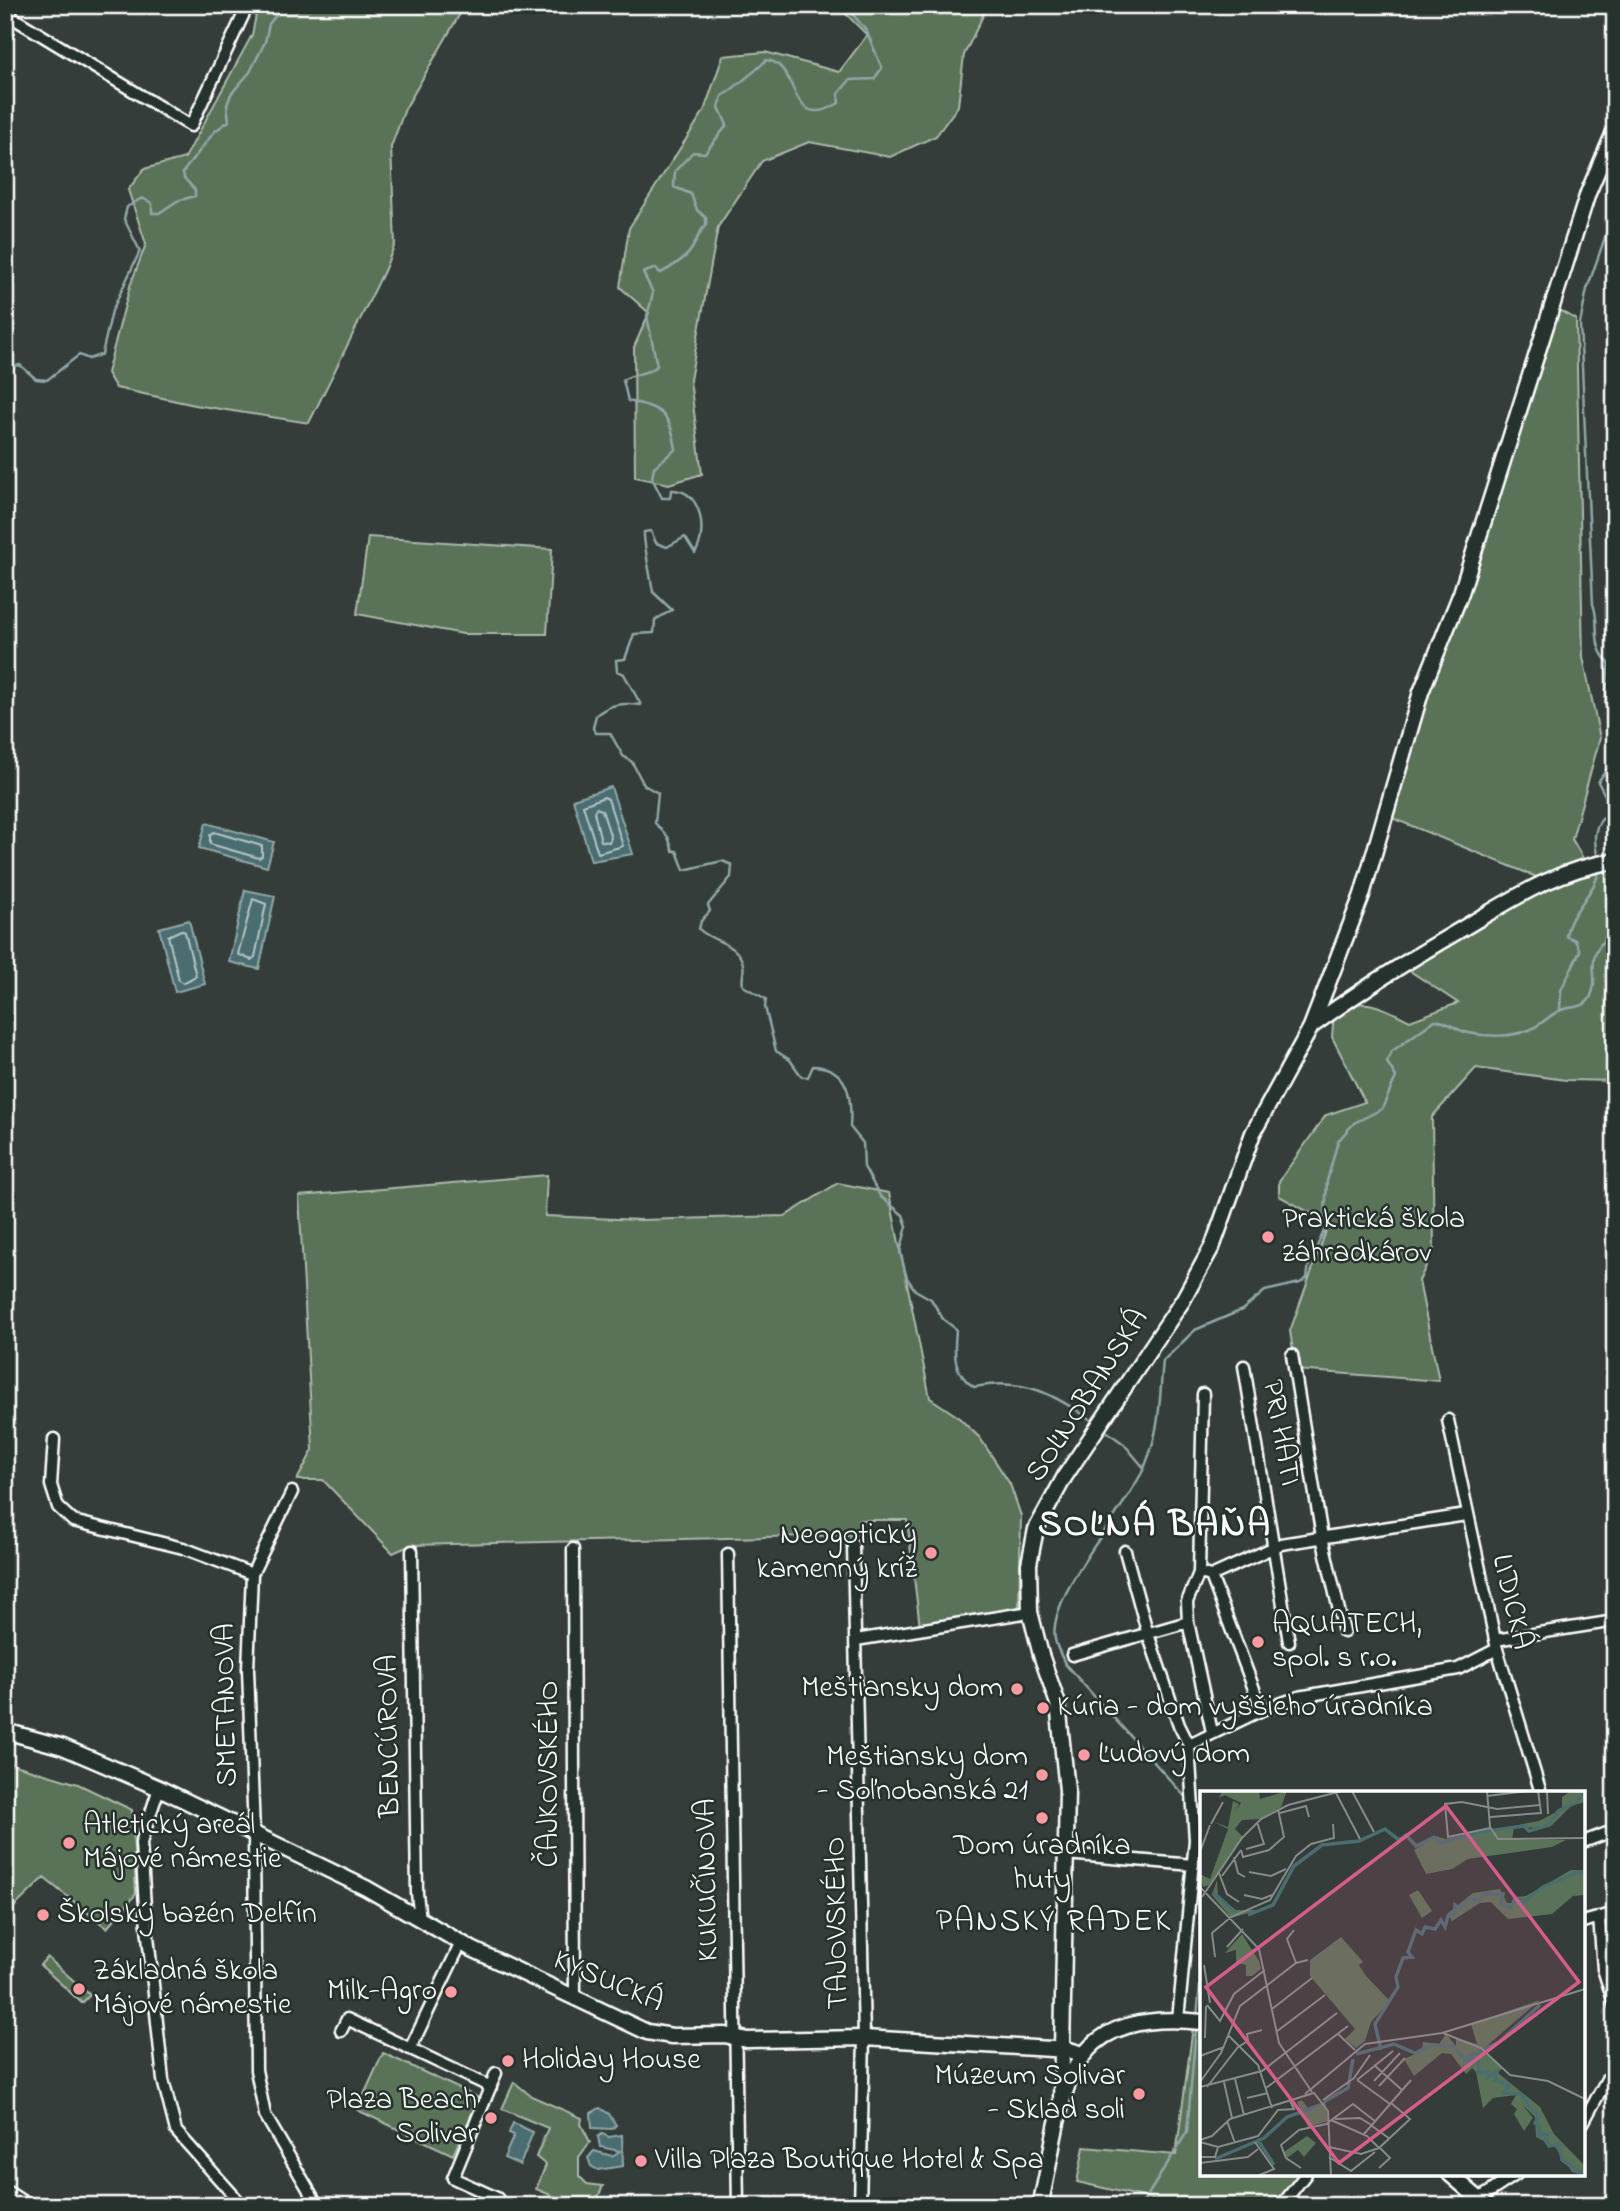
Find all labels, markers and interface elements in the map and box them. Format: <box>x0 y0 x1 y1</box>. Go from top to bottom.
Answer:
place label: Praktická škola záhradkárov <box>1282 1198 1465 1276</box>
marker: Praktická škola záhradkárov <box>1260 1229 1276 1245</box>
street label: SOĽNOBANSKÁ <box>1015 1301 1161 1491</box>
street label: PRI HATI <box>1249 1377 1311 1489</box>
district label: SOĽNÁ BAŇA <box>1038 1499 1272 1553</box>
place label: Neogotický kamenný kríž <box>757 1514 917 1592</box>
marker: Neogotický kamenný kríž <box>923 1545 939 1561</box>
street label: LIDICKÁ <box>1479 1550 1543 1654</box>
place label: AQUATECH, spol. s r.o. <box>1272 1603 1422 1681</box>
street label: SMETANOVA <box>204 1623 250 1787</box>
marker: AQUATECH, spol. s r.o. <box>1250 1634 1266 1650</box>
street label: BENCÚROVA <box>367 1654 413 1819</box>
place label: Meštiansky dom <box>801 1667 1003 1711</box>
street label: ČAJKOVSKÉHO <box>528 1680 572 1868</box>
marker: Meštiansky dom <box>1009 1681 1025 1697</box>
place label: Kúria - dom vyššieho úradníka <box>1057 1686 1433 1730</box>
marker: Kúria - dom vyššieho úradníka <box>1035 1700 1051 1716</box>
place label: Ľudový dom <box>1098 1733 1250 1777</box>
place label: Meštiansky dom - Soľnobanská 21 <box>817 1736 1028 1814</box>
marker: Ľudový dom <box>1076 1747 1092 1763</box>
marker: Meštiansky dom - Soľnobanská 21 <box>1034 1767 1050 1783</box>
inset map <box>1200 1791 1585 2176</box>
street label: KUKUČÍNOVA <box>685 1798 731 1962</box>
place label: Atletický areál Májové námestie <box>83 1804 282 1882</box>
marker: Dom úradníka huty <box>1034 1810 1050 1826</box>
place label: Dom úradníka huty <box>952 1825 1131 1903</box>
marker: Atletický areál Májové námestie <box>61 1835 77 1851</box>
street label: TAJOVSKÉHO <box>814 1836 862 2010</box>
place label: Školský bazén Delfín <box>57 1893 317 1937</box>
district label: PANSKÝ RADEK <box>936 1899 1172 1946</box>
marker: Školský bazén Delfín <box>35 1907 51 1923</box>
street label: KYSUCKÁ <box>546 1939 670 2025</box>
place label: Základná škola Májové námestie <box>93 1950 292 2028</box>
place label: Milk-Agro <box>327 1970 437 2014</box>
marker: Základná škola Májové námestie <box>71 1981 87 1997</box>
marker: Milk-Agro <box>443 1984 459 2000</box>
place label: Holiday House <box>522 2039 701 2083</box>
marker: Holiday House <box>500 2053 516 2069</box>
place label: Múzeum Solivar - Sklad soli <box>934 2055 1126 2133</box>
place label: Plaza Beach Solivar <box>327 2079 478 2157</box>
marker: Múzeum Solivar - Sklad soli <box>1131 2086 1147 2102</box>
marker: Plaza Beach Solivar <box>483 2110 499 2126</box>
place label: Villa Plaza Boutique Hotel & Spa <box>654 2139 1044 2183</box>
marker: Villa Plaza Boutique Hotel & Spa <box>633 2153 649 2169</box>

